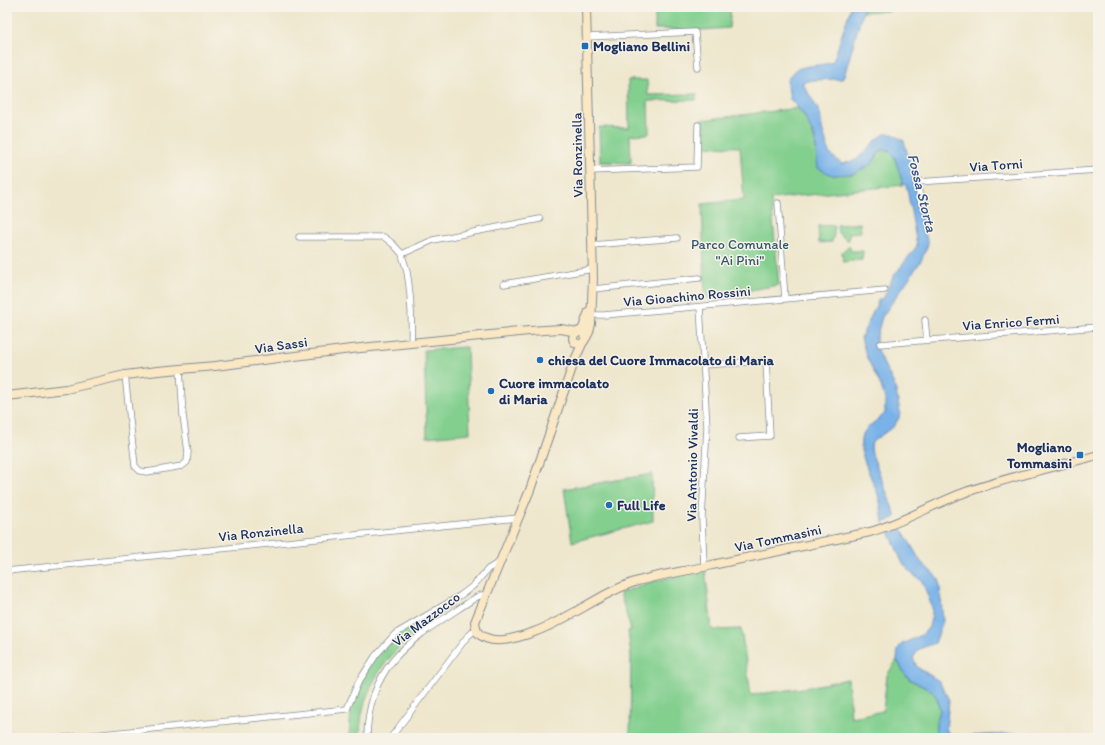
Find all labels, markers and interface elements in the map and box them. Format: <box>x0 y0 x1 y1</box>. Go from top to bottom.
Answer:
place label: Mogliano Bellini <box>593 38 690 55</box>
marker: Mogliano Bellini <box>580 41 590 51</box>
street label: Via Ronzinella <box>568 111 587 198</box>
water label: Fossa Storta <box>904 152 940 234</box>
street label: Via Torni <box>969 155 1023 176</box>
park label: Parco Comunale "Ai Pini" <box>691 236 789 269</box>
street label: Via Gioachino Rossini <box>623 282 751 311</box>
street label: Via Enrico Fermi <box>962 311 1060 334</box>
street label: Via Sassi <box>254 333 309 358</box>
place label: chiesa del Cuore Immacolato di Maria <box>548 352 775 369</box>
marker: chiesa del Cuore Immacolato di Maria <box>535 355 545 365</box>
place label: Cuore immacolato di Maria <box>499 375 609 408</box>
marker: Cuore immacolato di Maria <box>486 386 496 396</box>
street label: Via Antonio Vivaldi <box>683 408 702 522</box>
place label: Mogliano Tommasini <box>1006 439 1072 472</box>
marker: Mogliano Tommasini <box>1075 450 1085 460</box>
place label: Full Life <box>617 497 666 514</box>
marker: Full Life <box>604 500 614 510</box>
street label: Via Ronzinella <box>218 520 305 545</box>
street label: Via Tommasini <box>733 521 823 556</box>
street label: Via Mazzocco <box>389 588 464 650</box>

